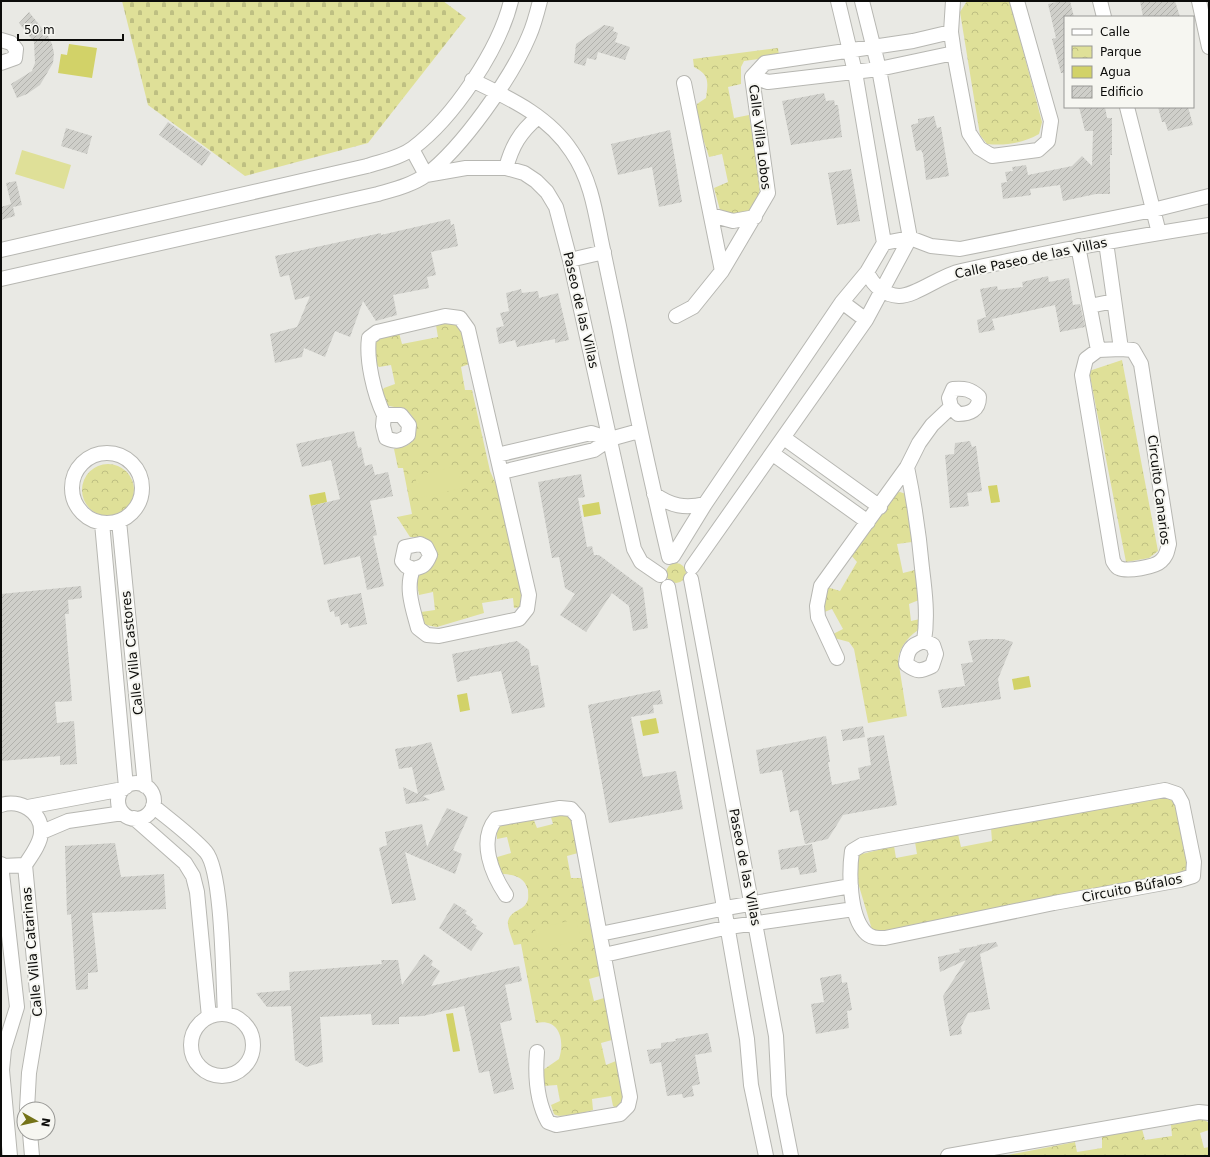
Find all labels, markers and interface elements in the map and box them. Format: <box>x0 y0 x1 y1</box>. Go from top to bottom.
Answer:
scale bar <box>18 16 123 42</box>
legend <box>1064 16 1194 108</box>
text: 50 m <box>24 23 55 37</box>
text: Calle <box>1100 25 1130 39</box>
text: Parque <box>1100 45 1141 59</box>
text: Agua <box>1100 65 1131 79</box>
street label: Calle Villa Lobos <box>746 84 774 191</box>
text: Edificio <box>1100 85 1143 99</box>
street label: Calle Paseo de las Villas <box>953 234 1109 282</box>
street label: Paseo de las Villas <box>560 250 602 370</box>
street label: Circuito Canarios <box>1145 434 1173 546</box>
street label: Calle Villa Castores <box>118 590 146 716</box>
street label: Paseo de las Villas <box>726 807 764 927</box>
street label: Circuito Búfalos <box>1081 871 1184 905</box>
street label: Calle Villa Catarinas <box>19 886 45 1017</box>
north arrow <box>16 1101 56 1141</box>
text: N <box>38 1117 52 1128</box>

